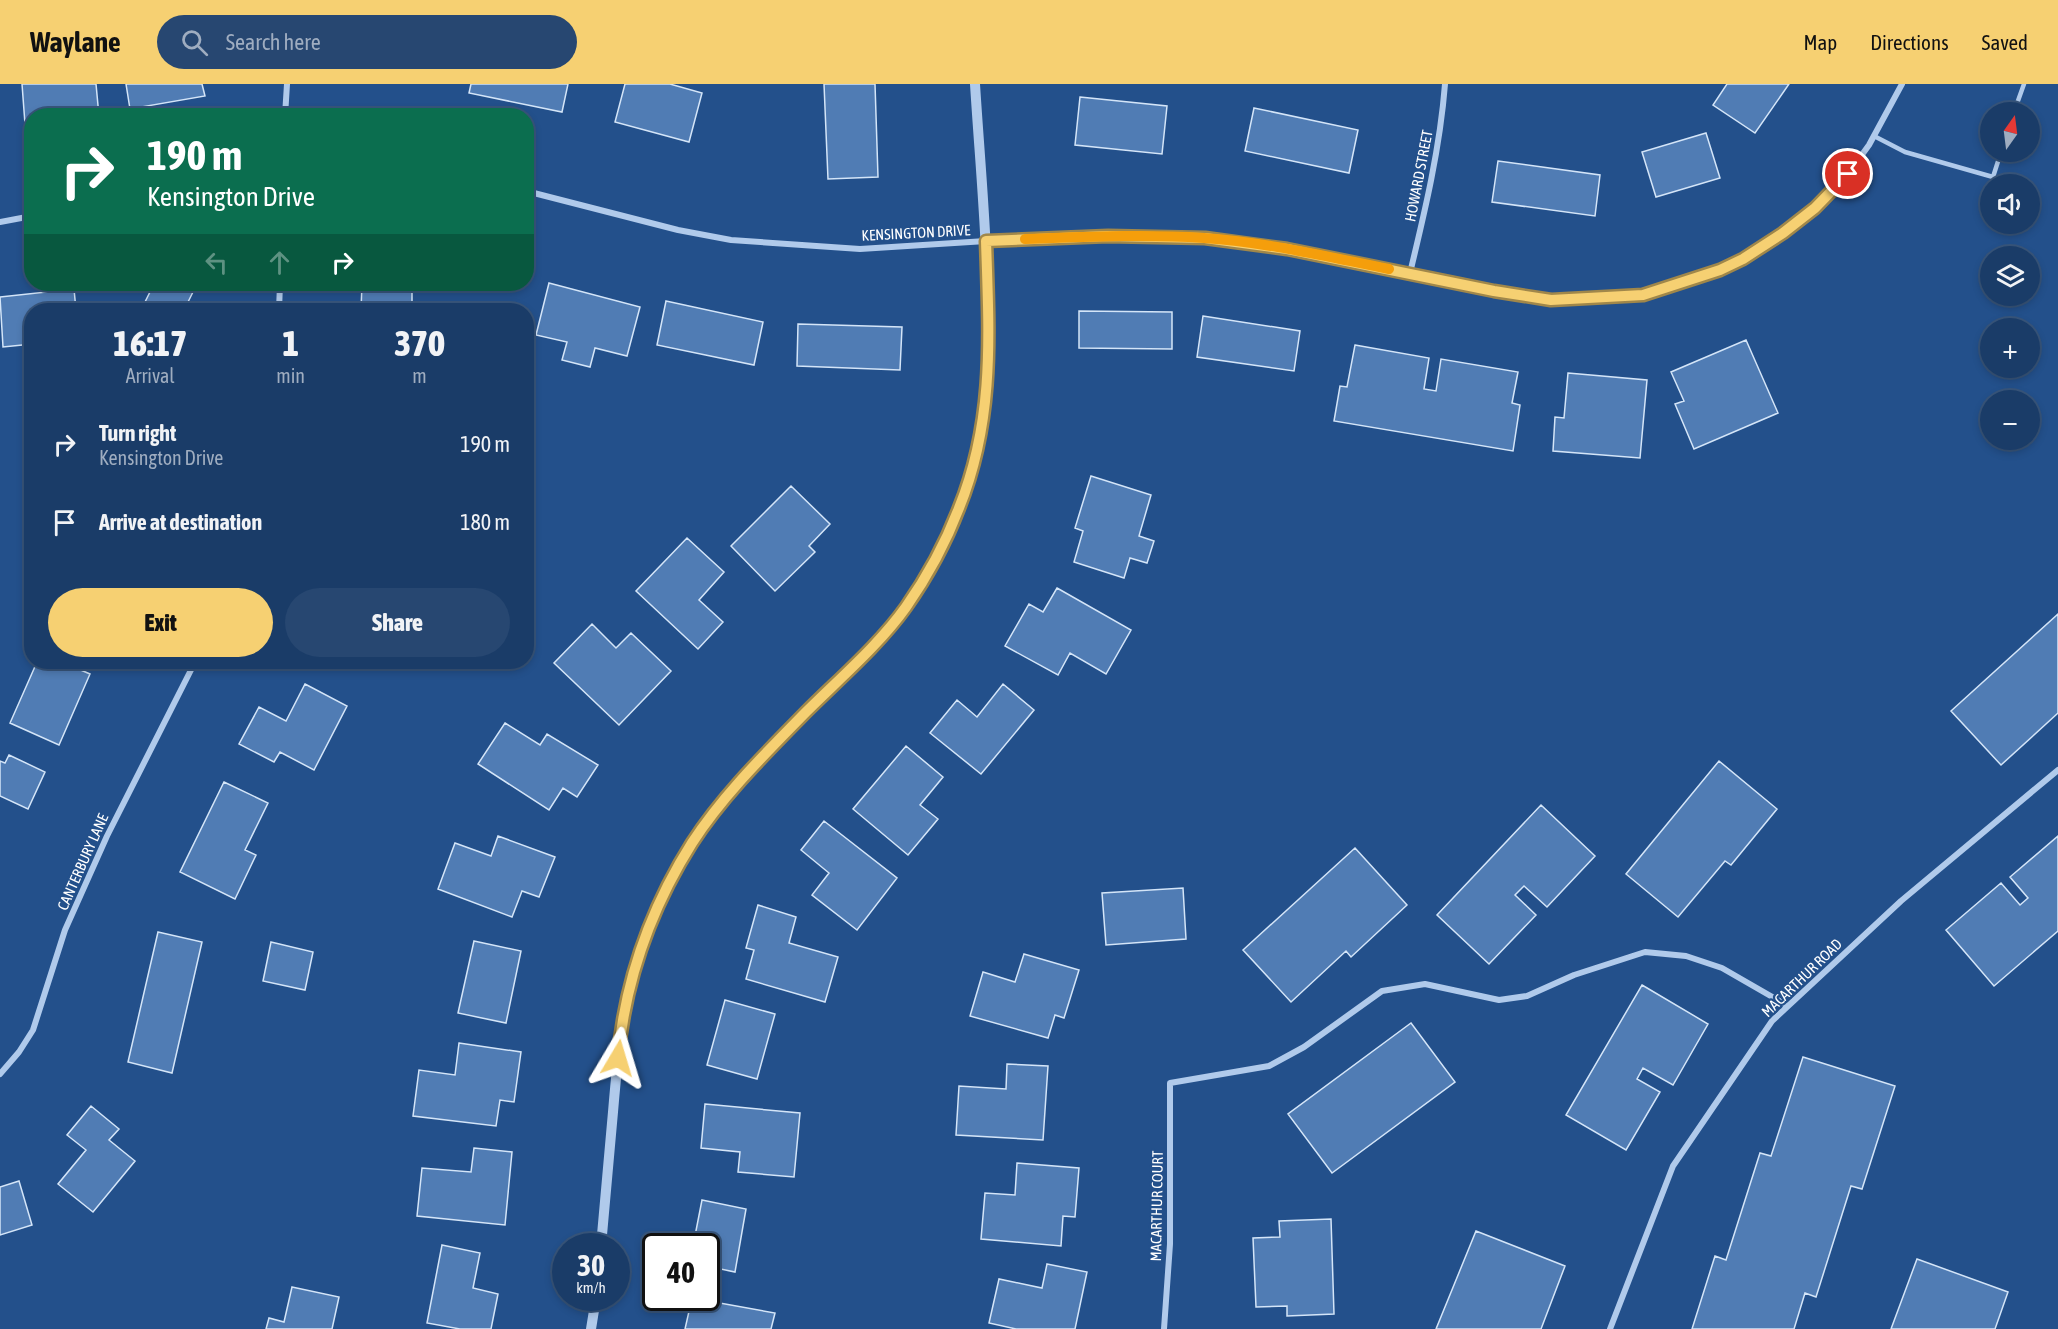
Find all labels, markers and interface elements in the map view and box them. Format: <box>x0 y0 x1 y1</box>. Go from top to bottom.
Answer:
search box <box>157 15 577 69</box>
text: Waylane <box>30 26 121 58</box>
icon: search <box>178 26 211 59</box>
text: Search here <box>226 29 321 55</box>
text: Map <box>1803 30 1837 54</box>
text: Directions <box>1870 30 1949 54</box>
text: Saved <box>1982 30 2028 54</box>
north arrow <box>1980 102 2040 162</box>
map controls <box>1980 102 2040 450</box>
street label: HOWARD STREET <box>1401 128 1436 223</box>
text: 190 m <box>147 131 242 179</box>
icon: right <box>48 132 126 210</box>
pin <box>1822 148 1873 199</box>
icon: arrive <box>1831 157 1864 190</box>
button: sound <box>1980 174 2040 234</box>
text: Kensington Drive <box>147 181 315 212</box>
street label: KENSINGTON DRIVE <box>861 221 971 244</box>
icon: left <box>200 246 233 279</box>
icon: ahead <box>263 246 296 279</box>
icon: right <box>326 246 359 279</box>
button: layers <box>1980 246 2040 306</box>
button: + <box>1980 318 2040 378</box>
text: 16:17 <box>113 322 187 364</box>
text: 1 <box>282 322 299 364</box>
text: 370 <box>394 322 445 364</box>
text: Arrival <box>126 364 175 387</box>
text: min <box>276 364 305 387</box>
text: m <box>412 364 427 387</box>
button: − <box>1980 390 2040 450</box>
text: Turn right <box>99 420 176 446</box>
icon: right <box>48 428 81 461</box>
text: 190 m <box>460 431 510 457</box>
text: Kensington Drive <box>99 446 223 469</box>
icon: arrive <box>48 506 81 539</box>
text: Arrive at destination <box>99 509 262 535</box>
text: 180 m <box>460 509 510 535</box>
button: Exit <box>48 588 273 657</box>
button: Share <box>285 588 510 657</box>
street label: CANTERBURY LANE <box>54 810 112 913</box>
street label: MACARTHUR ROAD <box>1758 935 1845 1020</box>
position arrow <box>586 1026 650 1090</box>
street label: MACARTHUR COURT <box>1147 1150 1166 1262</box>
speed limit sign: 40 <box>642 1233 720 1311</box>
text: 30 <box>577 1248 605 1282</box>
text: km/h <box>576 1279 606 1296</box>

